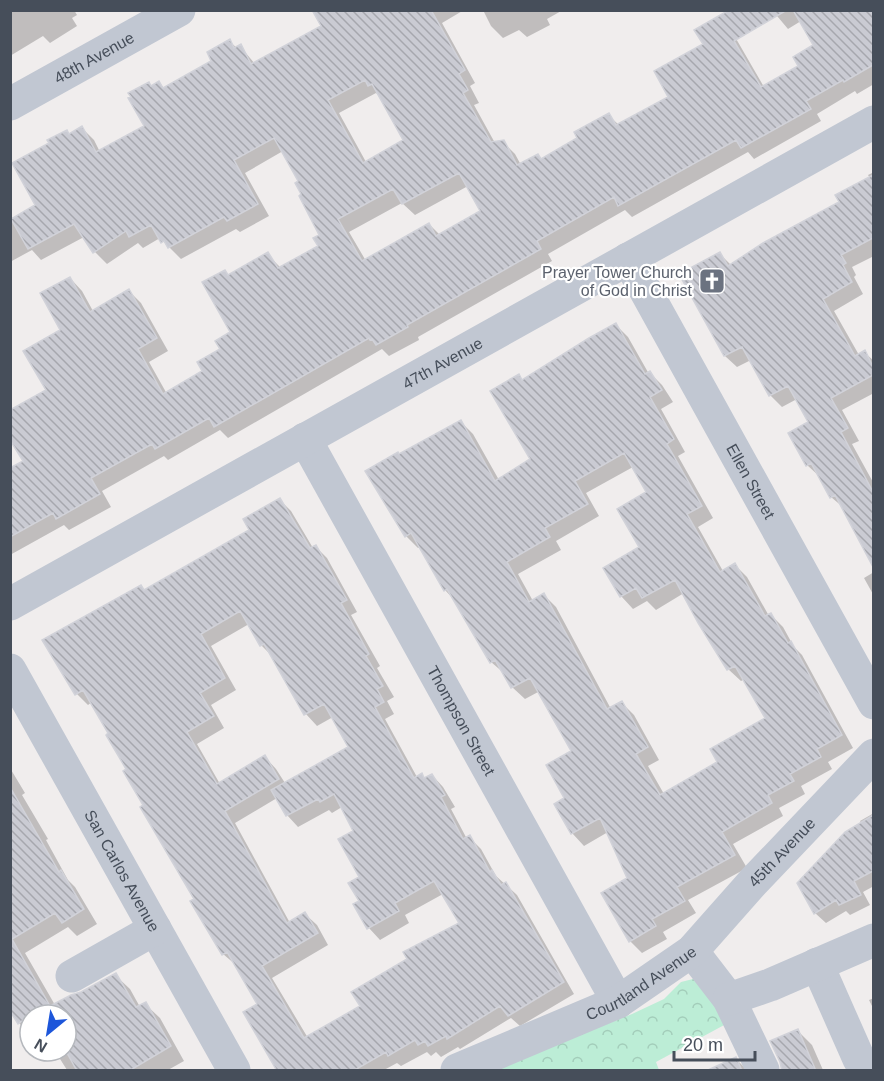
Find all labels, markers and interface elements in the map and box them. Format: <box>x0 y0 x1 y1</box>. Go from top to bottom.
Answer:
street label: 48th Avenue <box>51 29 137 87</box>
place label: Prayer Tower Church of God in Christ <box>542 264 693 299</box>
church icon: Prayer Tower Church of God in Christ <box>697 266 727 296</box>
street label: 47th Avenue <box>400 334 486 392</box>
street label: Ellen Street <box>723 441 778 522</box>
street label: Thompson Street <box>424 663 499 779</box>
street label: San Carlos Avenue <box>81 807 163 935</box>
street label: 45th Avenue <box>745 814 819 890</box>
street label: Courtland Avenue <box>583 943 700 1024</box>
north arrow <box>18 1003 78 1063</box>
scale bar <box>674 1024 755 1062</box>
text: N <box>31 1035 50 1056</box>
text: 20 m <box>683 1035 723 1055</box>

